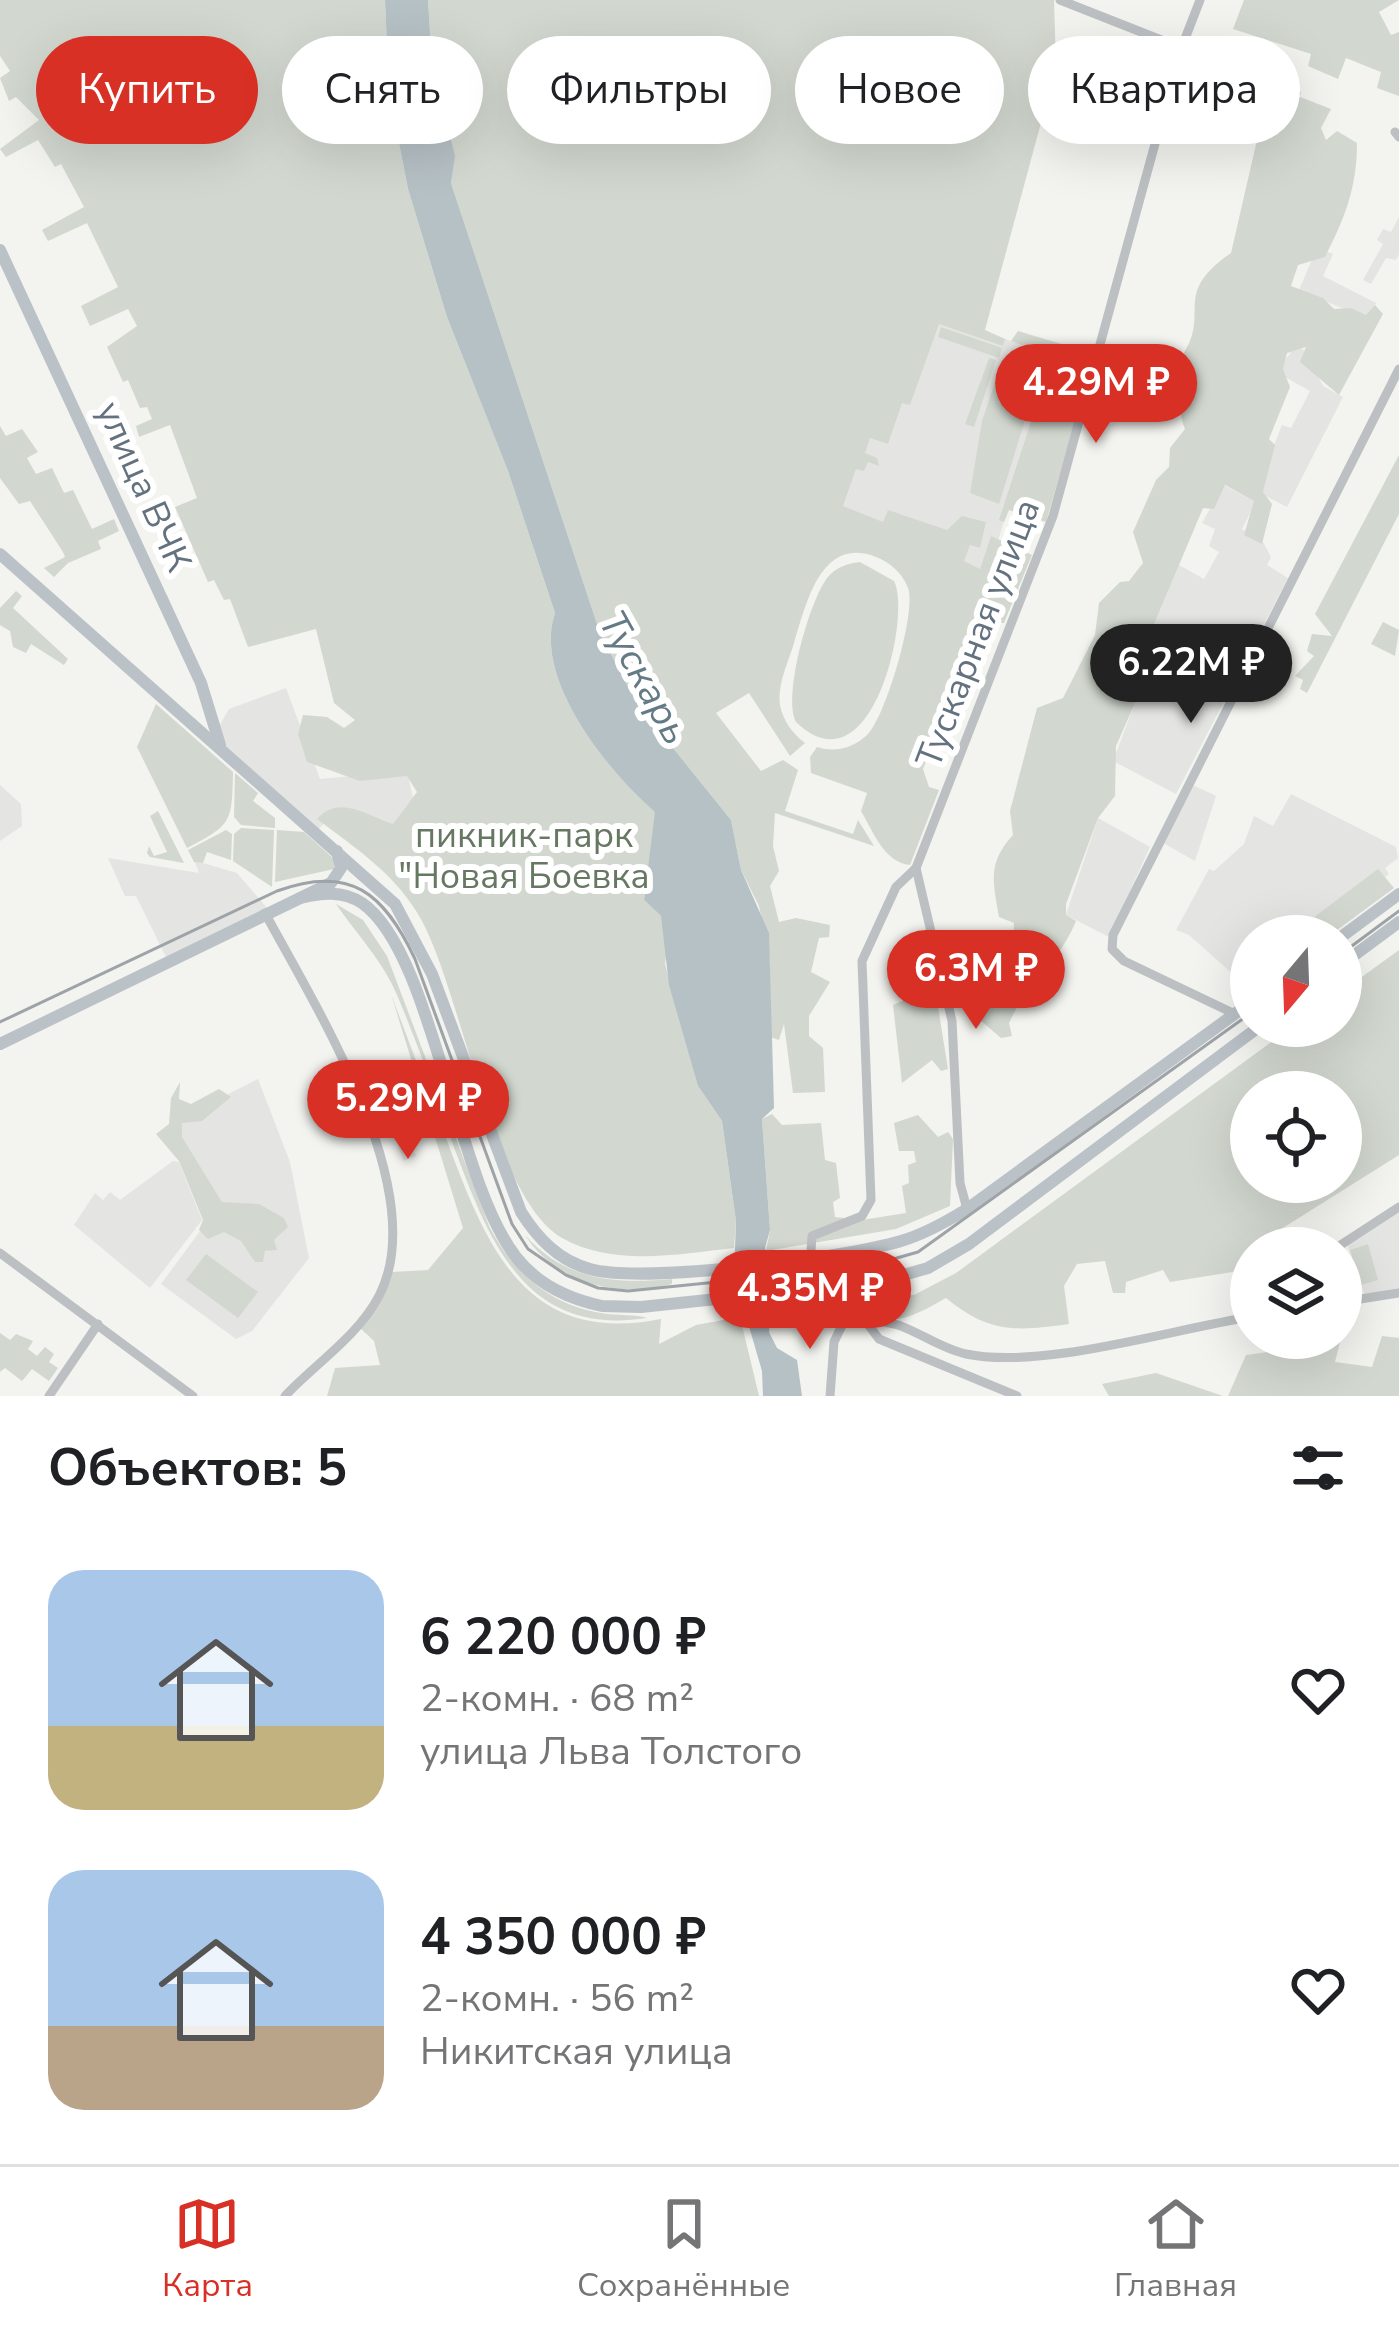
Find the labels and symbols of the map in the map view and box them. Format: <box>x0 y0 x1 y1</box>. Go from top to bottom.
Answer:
pin: 4.29M ₽ <box>985 344 1207 446</box>
street label: улица ВЧК <box>84 394 203 579</box>
street label: Тускарная улица <box>905 492 1052 775</box>
water label: Тускарь <box>585 602 702 754</box>
pin: 6.22M ₽ <box>1080 624 1302 726</box>
park label: пикник-парк "Новая Боевка <box>398 811 650 901</box>
north arrow <box>1230 915 1362 1047</box>
pin: 6.3M ₽ <box>878 930 1074 1032</box>
pin: 5.29M ₽ <box>297 1060 519 1162</box>
pin: 4.35M ₽ <box>699 1250 921 1352</box>

